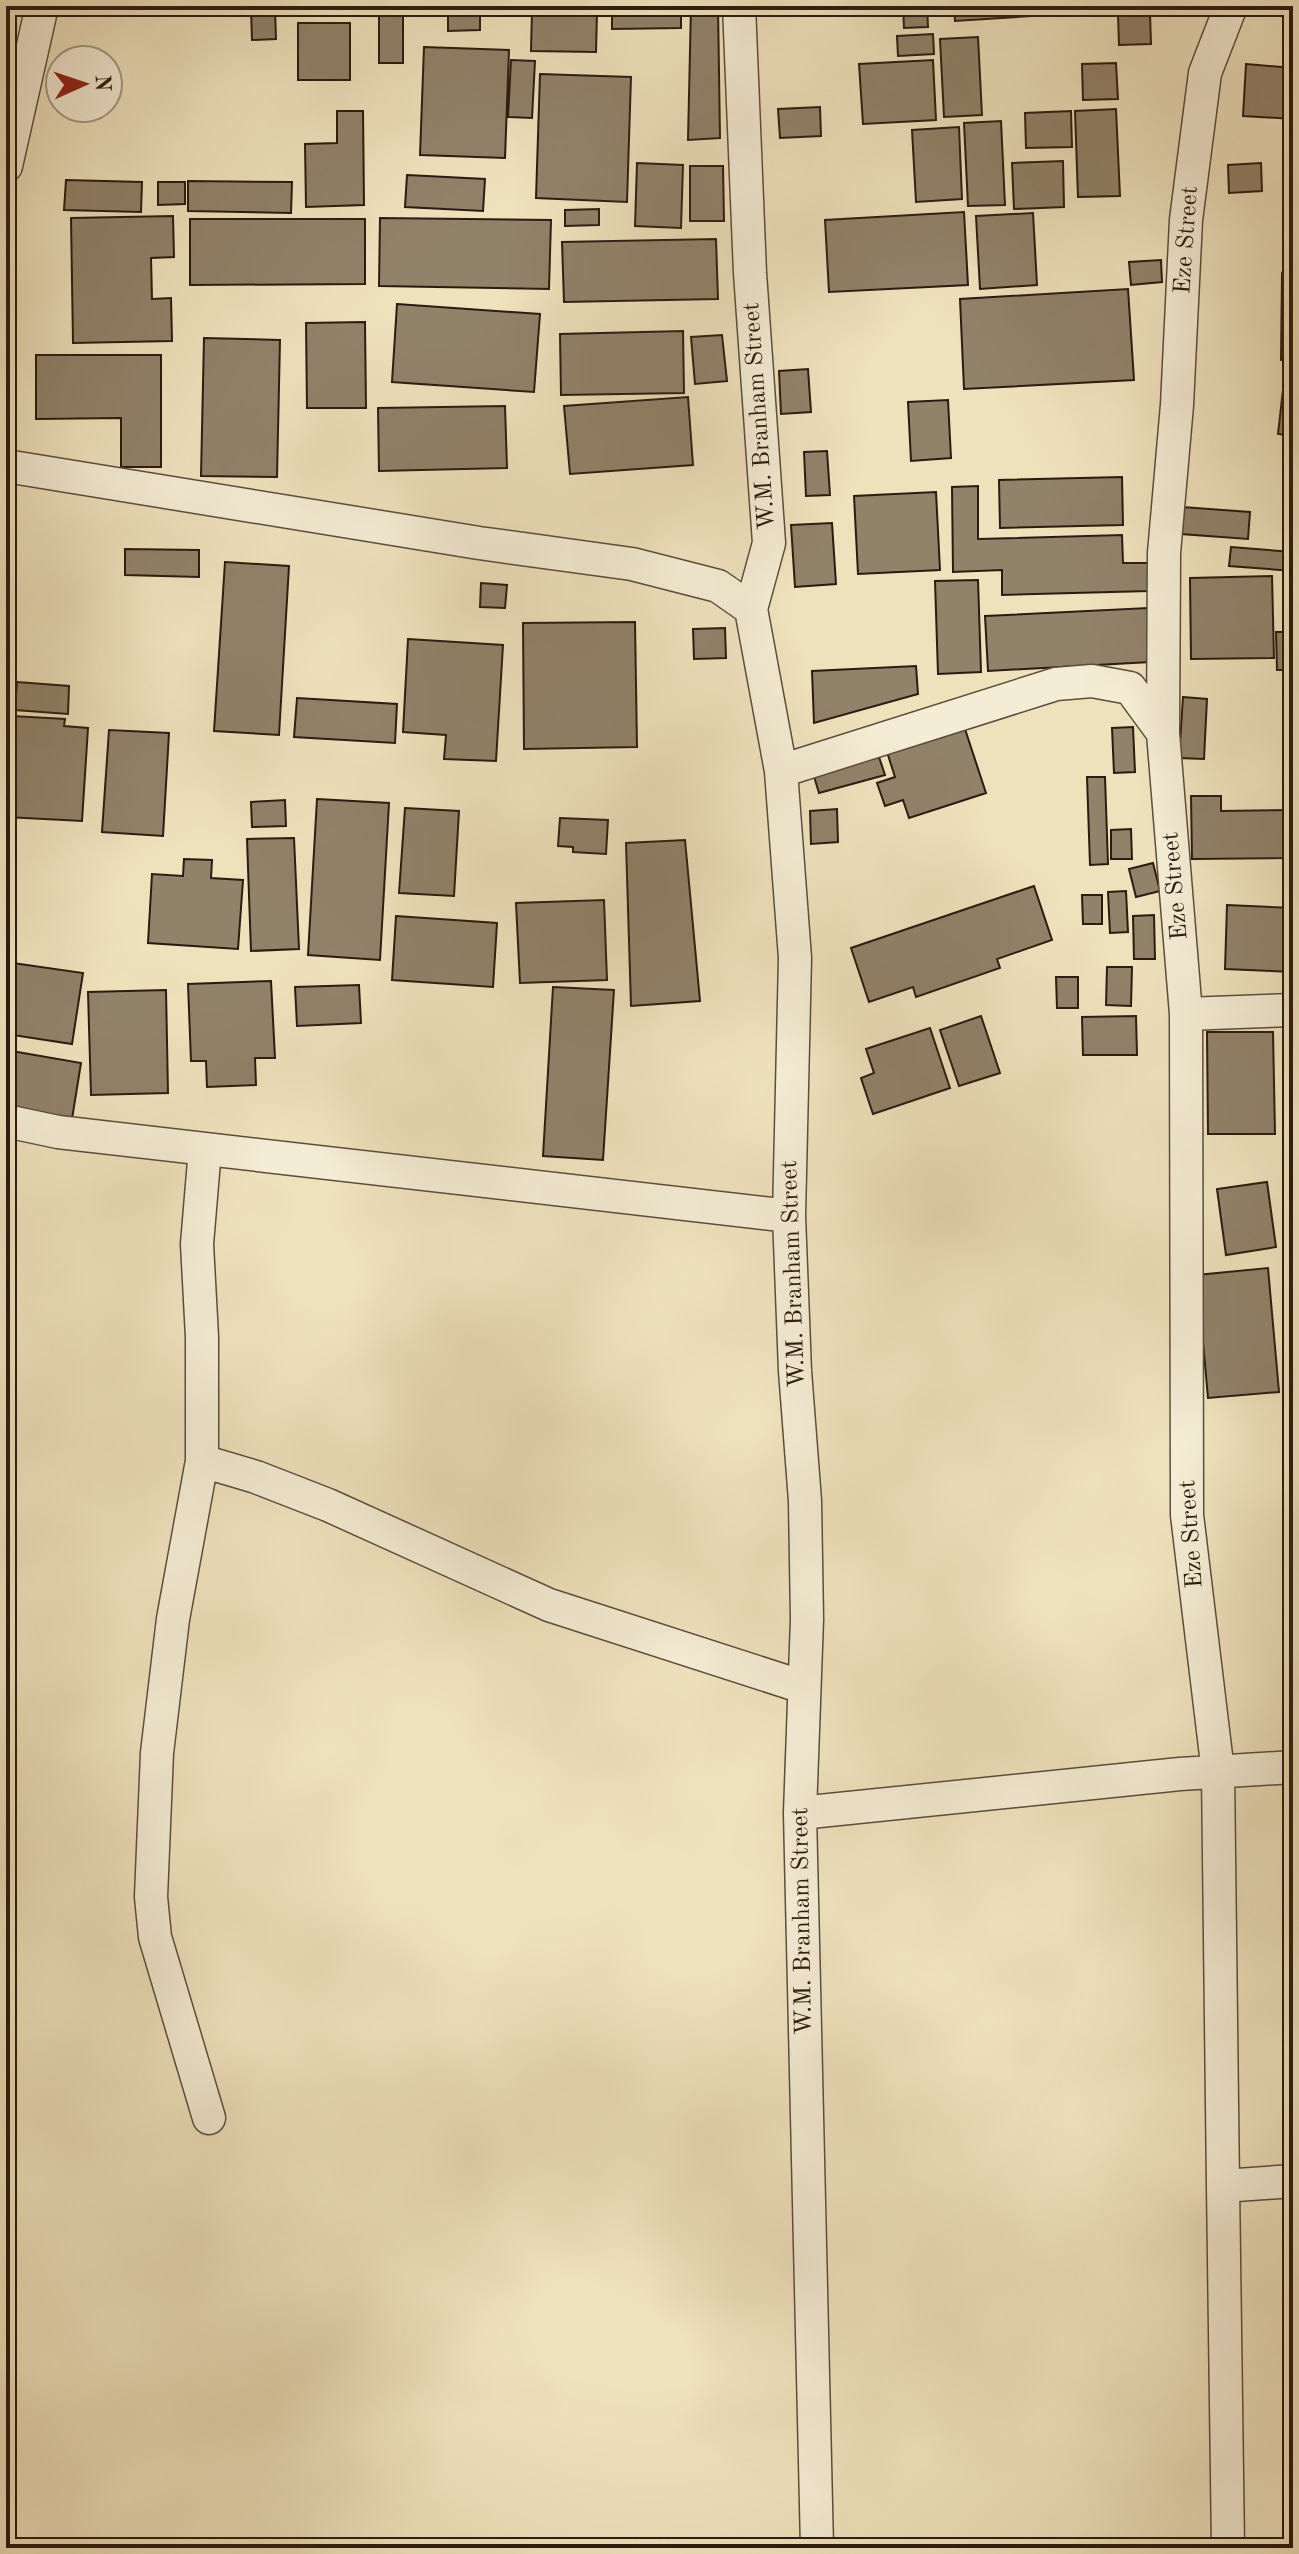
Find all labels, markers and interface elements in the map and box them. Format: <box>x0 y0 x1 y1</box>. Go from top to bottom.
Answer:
north arrow <box>44 44 124 124</box>
text: N <box>91 74 113 92</box>
street label: Eze Street <box>1171 185 1203 295</box>
street label: W.M. Branham Street <box>740 302 780 530</box>
street label: Eze Street <box>1159 831 1193 941</box>
street label: W.M. Branham Street <box>778 1160 810 1388</box>
street label: Eze Street <box>1176 1479 1208 1589</box>
street label: W.M. Branham Street <box>789 1807 817 2035</box>

